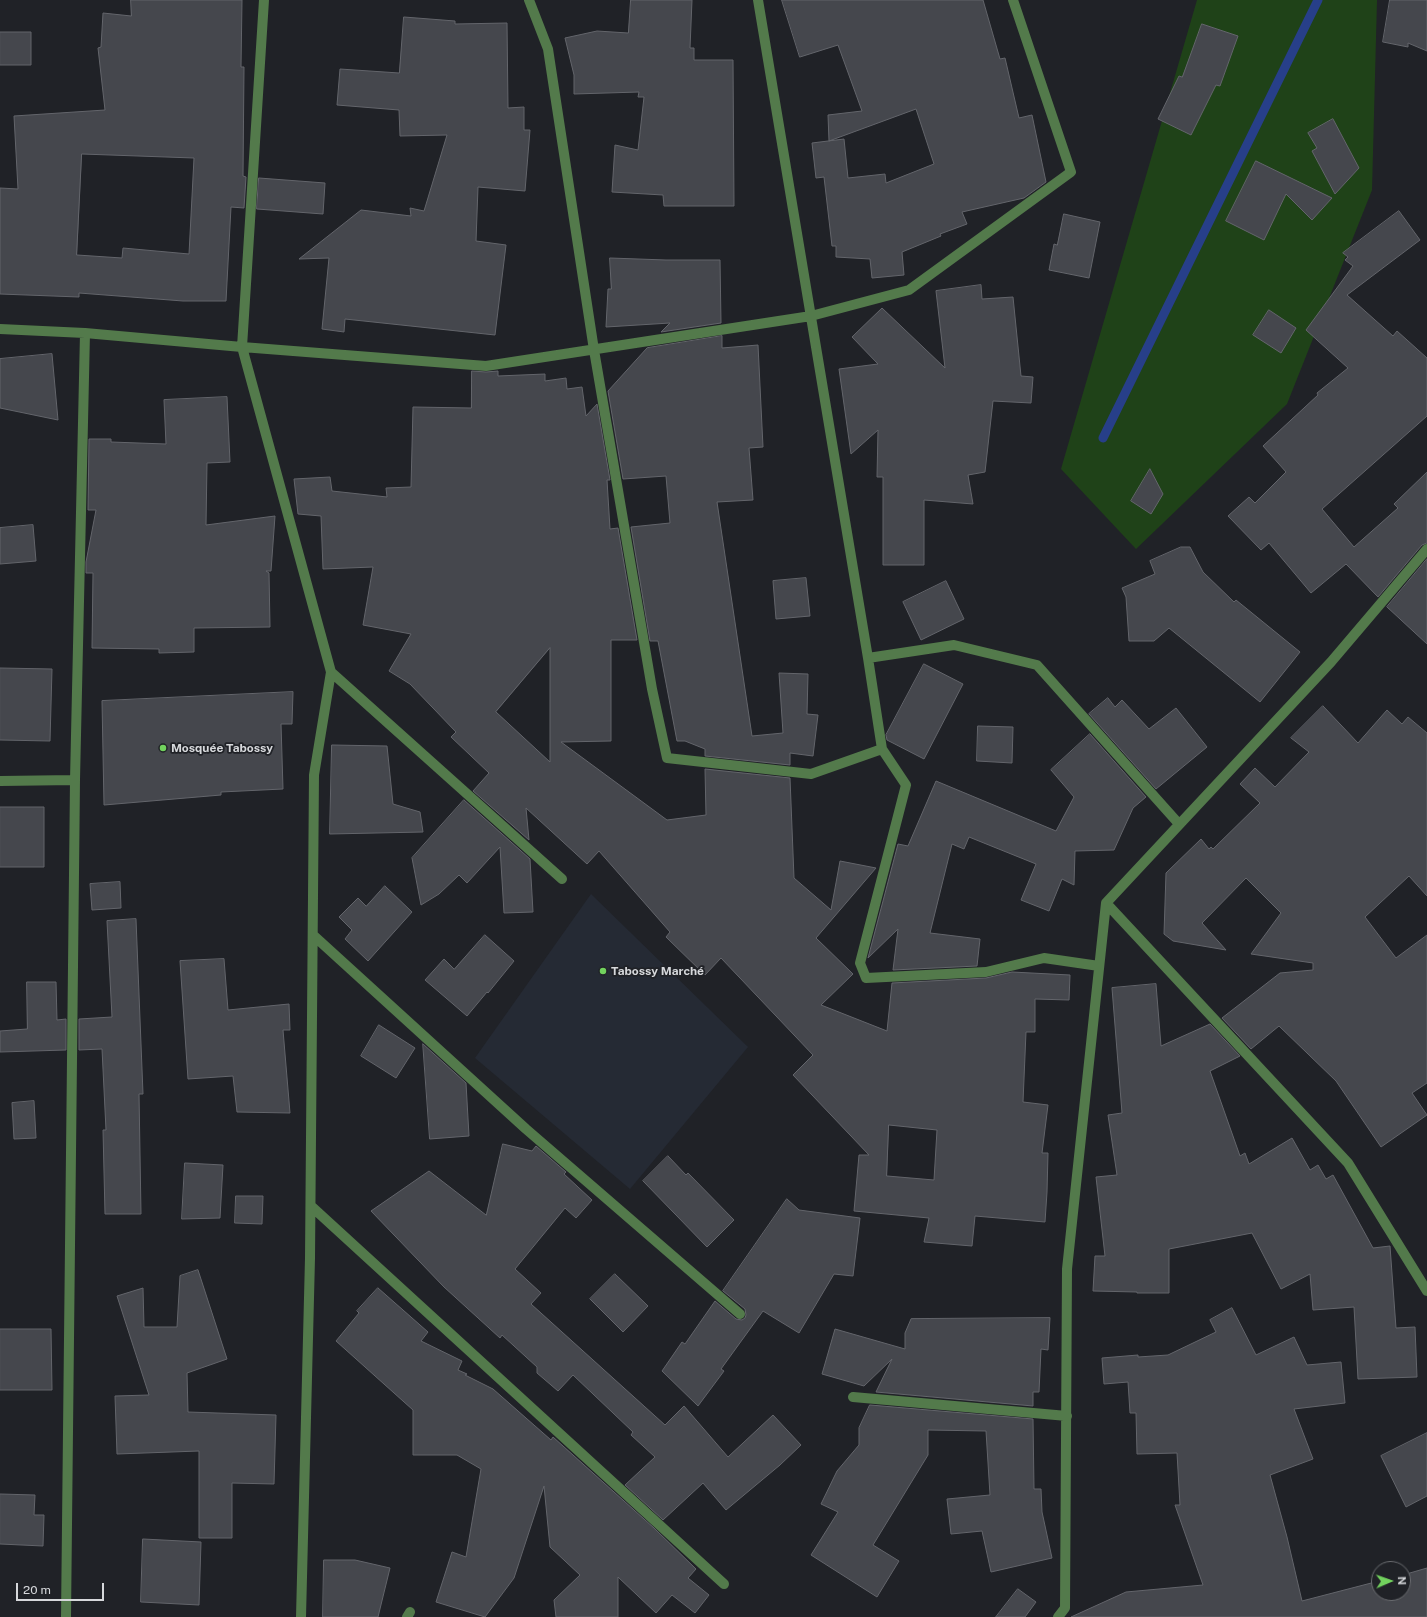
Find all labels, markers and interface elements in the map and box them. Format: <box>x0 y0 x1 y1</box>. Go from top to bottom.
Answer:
place label: Mosquée Tabossy <box>171 741 273 755</box>
marker: Mosquée Tabossy <box>158 743 168 753</box>
place label: Tabossy Marché <box>611 964 704 978</box>
marker: Tabossy Marché <box>598 966 608 976</box>
north arrow <box>1371 1561 1411 1601</box>
scale bar <box>18 1575 106 1601</box>
text: N <box>1396 1576 1408 1585</box>
text: 20 m <box>23 1583 51 1597</box>

